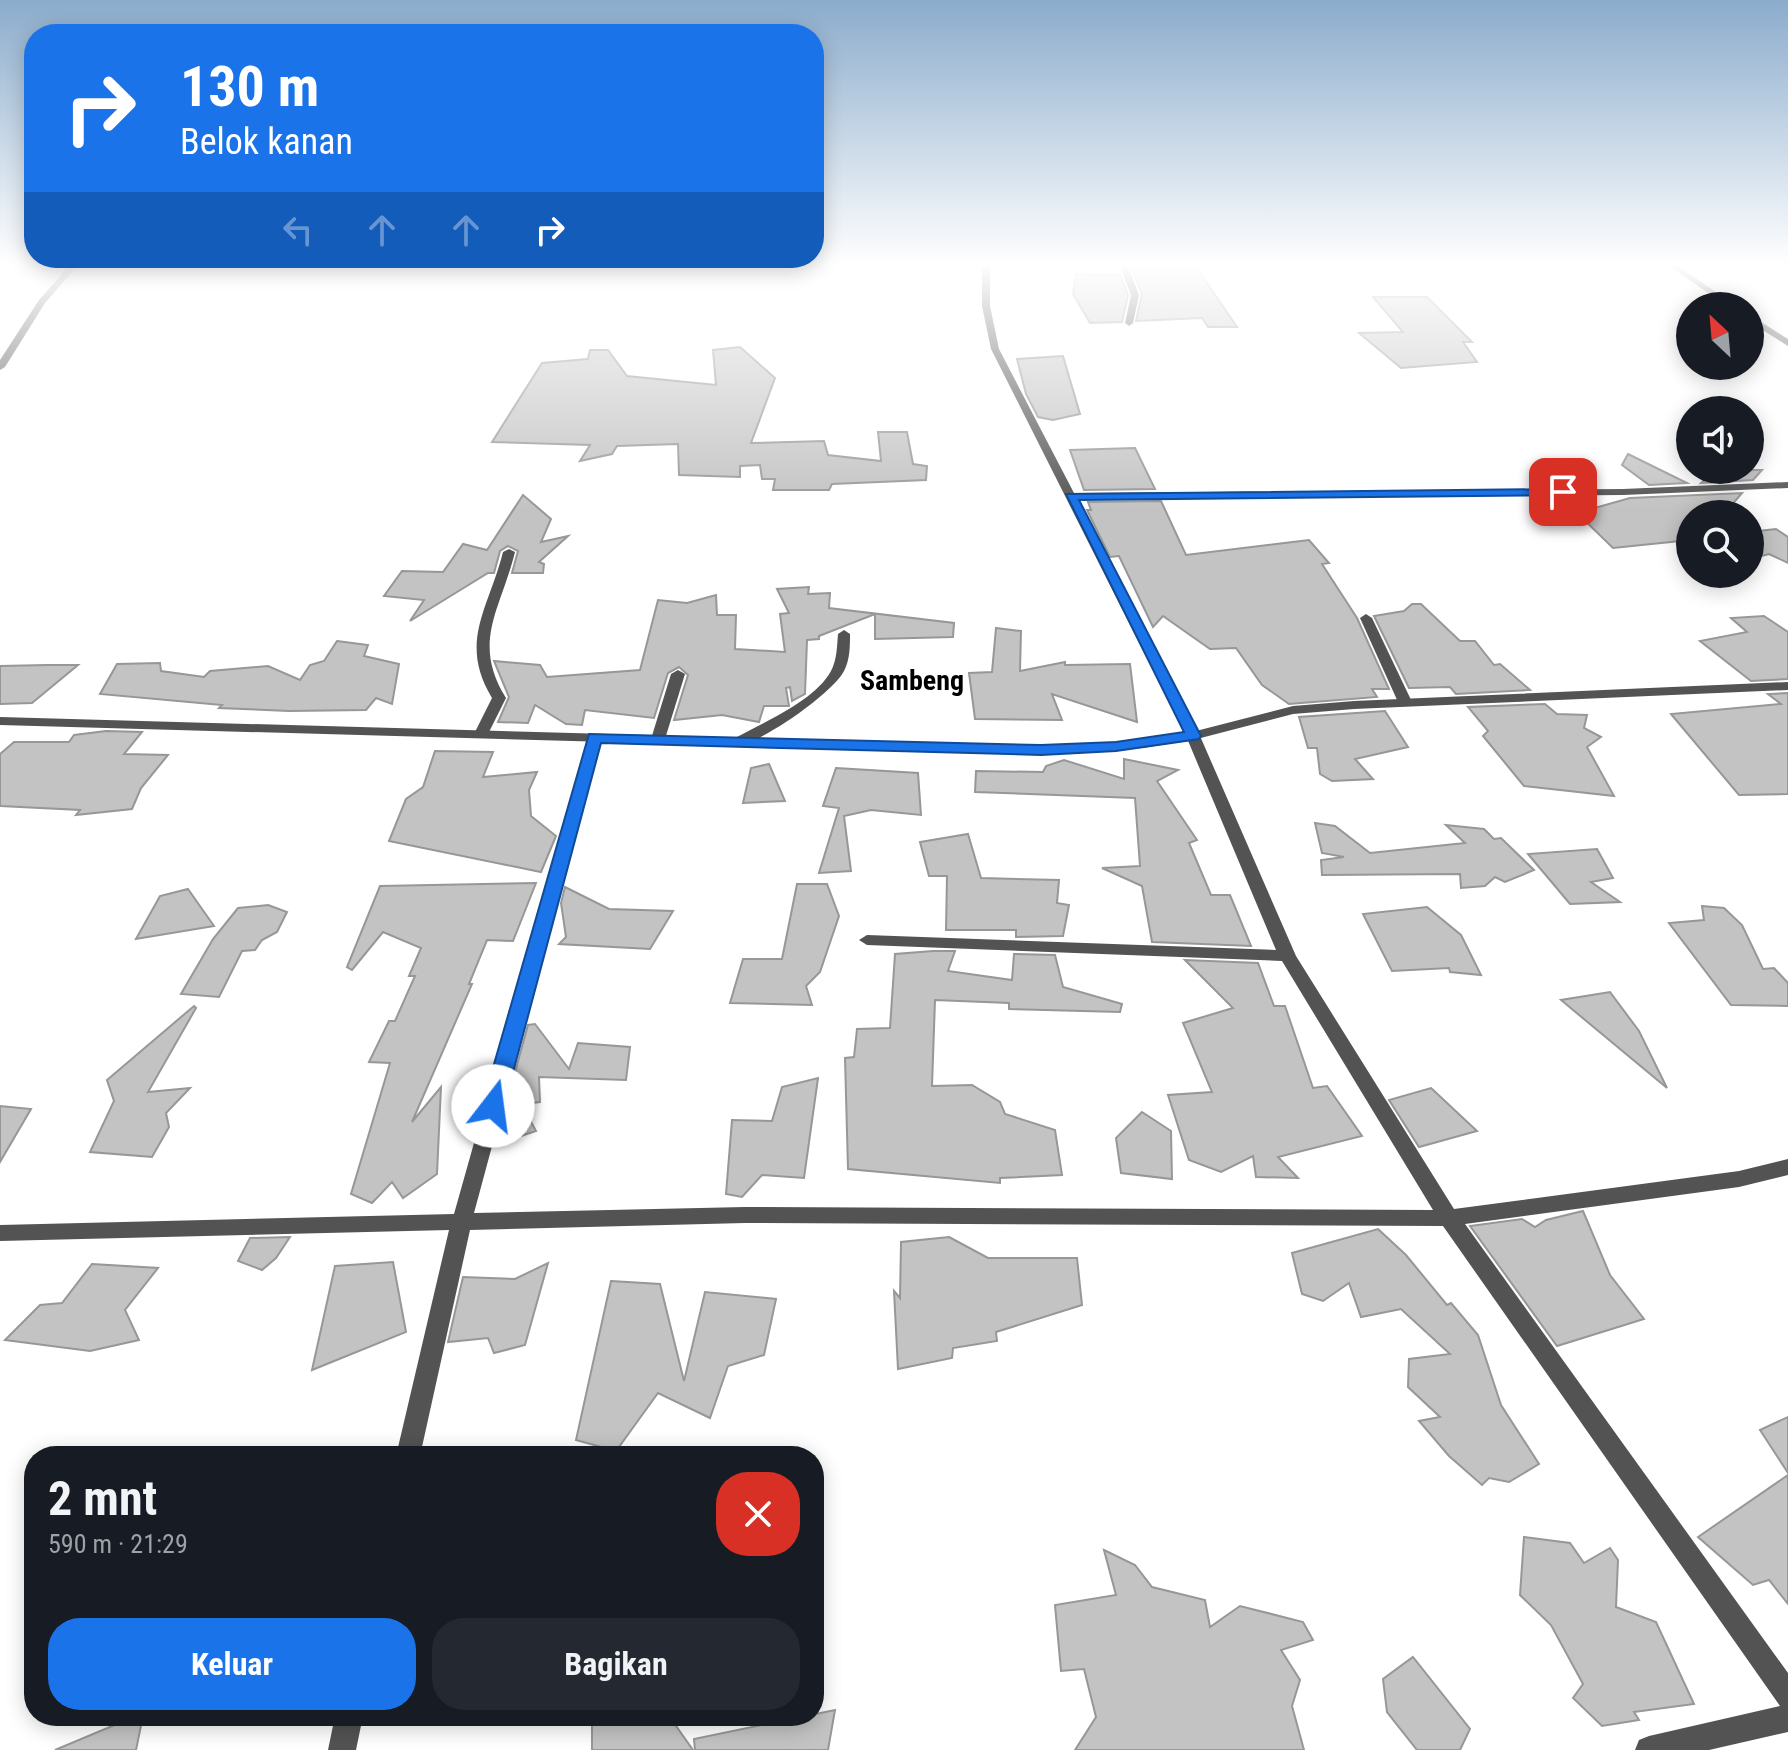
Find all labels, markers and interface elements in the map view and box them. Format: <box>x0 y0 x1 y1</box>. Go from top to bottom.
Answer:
text: 130 m <box>180 54 319 120</box>
icon: right <box>48 56 152 160</box>
text: Belok kanan <box>180 121 353 163</box>
icon: left <box>276 208 320 252</box>
icon: ahead <box>360 208 404 252</box>
icon: ahead <box>444 208 488 252</box>
icon: right <box>528 208 572 252</box>
north arrow <box>1676 292 1764 380</box>
map controls <box>1676 292 1764 588</box>
button: sound <box>1676 396 1764 484</box>
pin <box>1529 458 1597 526</box>
icon: arrive <box>1541 470 1585 514</box>
button: search <box>1676 500 1764 588</box>
district label: Sambeng <box>860 664 964 697</box>
position arrow <box>451 1064 535 1148</box>
text: 2 mnt <box>48 1470 157 1527</box>
button: close <box>716 1472 800 1556</box>
text: 590 m · 21:29 <box>48 1529 188 1559</box>
button: Keluar <box>48 1618 416 1710</box>
button: Bagikan <box>432 1618 800 1710</box>

